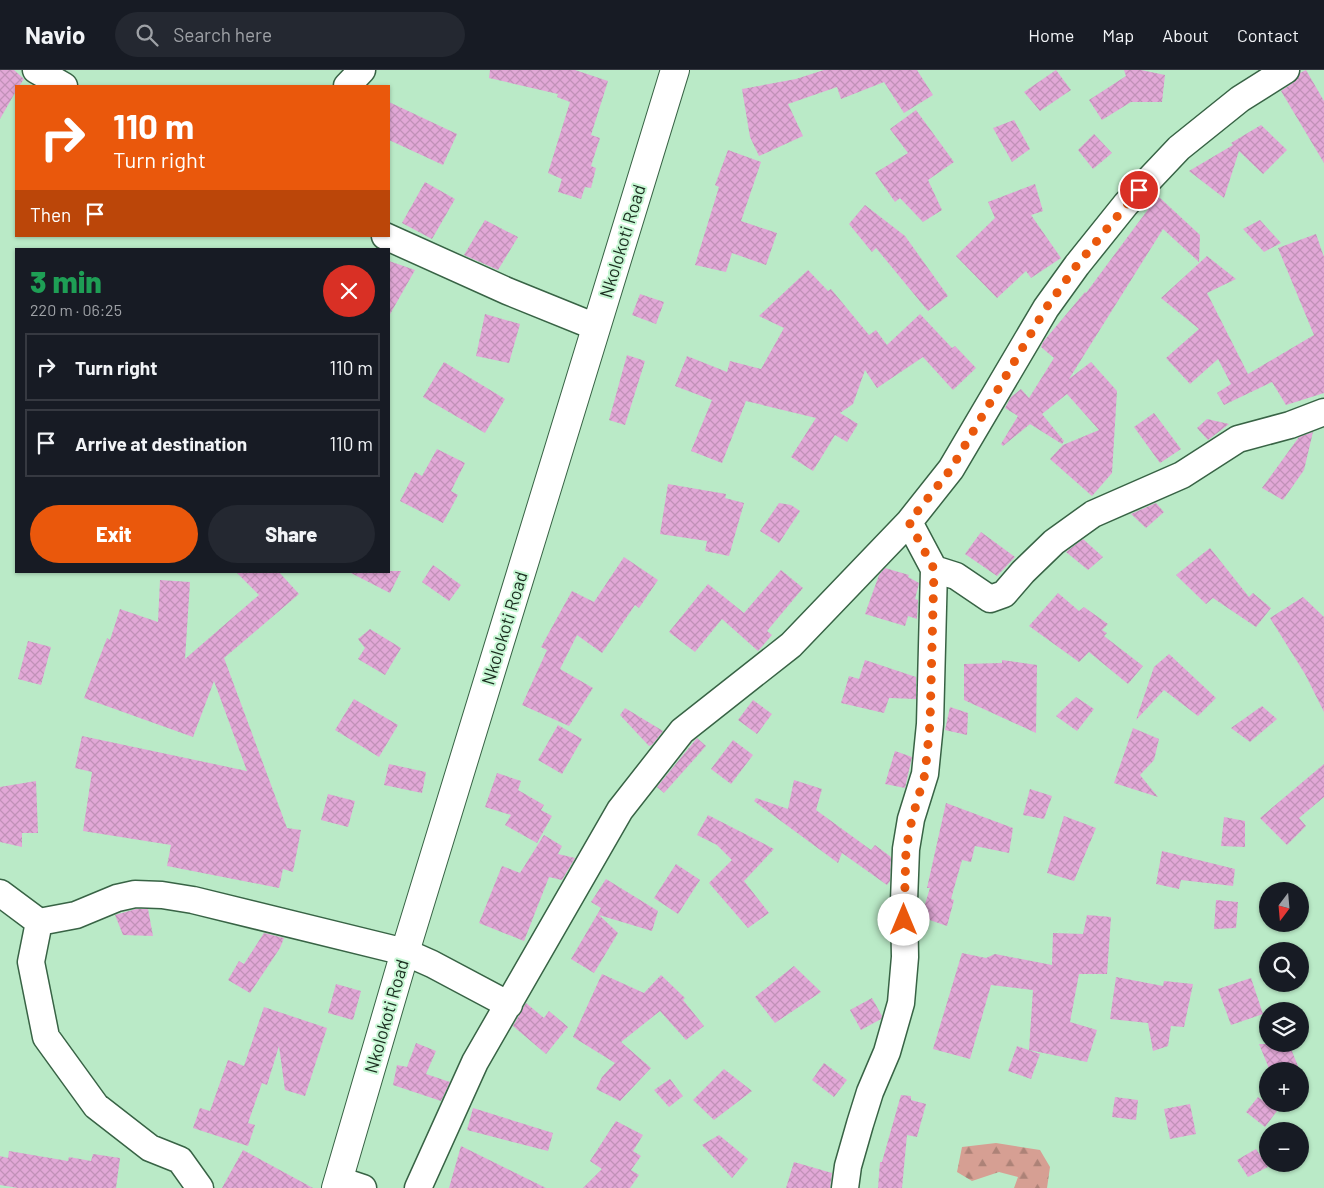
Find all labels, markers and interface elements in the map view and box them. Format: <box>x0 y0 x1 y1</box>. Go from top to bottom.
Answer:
search box <box>115 12 465 57</box>
text: Navio <box>25 20 85 49</box>
icon: search <box>133 21 161 49</box>
text: Search here <box>173 23 272 46</box>
text: Home <box>1028 24 1074 46</box>
text: Map <box>1102 24 1134 46</box>
text: About <box>1162 24 1209 46</box>
text: Contact <box>1237 24 1299 46</box>
text: 110 m <box>113 104 194 146</box>
icon: right <box>30 105 95 170</box>
text: Turn right <box>113 146 206 172</box>
pin <box>1118 169 1160 211</box>
icon: arrive <box>1125 176 1153 204</box>
street label: Nkolokoti Road <box>594 182 650 300</box>
icon: arrive <box>81 200 109 228</box>
text: Then <box>30 203 71 226</box>
text: 3 min <box>30 263 102 299</box>
button: close <box>323 265 375 317</box>
text: 220 m · 06:25 <box>30 300 122 319</box>
icon: right <box>32 353 60 381</box>
text: Turn right <box>75 356 157 379</box>
text: 110 m <box>329 356 373 379</box>
icon: arrive <box>32 429 60 457</box>
text: Arrive at destination <box>75 432 247 455</box>
text: 110 m <box>329 432 373 455</box>
button: Exit <box>30 505 198 563</box>
button: Share <box>208 505 375 563</box>
street label: Nkolokoti Road <box>476 569 532 687</box>
north arrow <box>1259 882 1309 932</box>
map controls <box>1259 882 1309 1172</box>
position arrow <box>877 893 929 945</box>
button: search <box>1259 942 1309 992</box>
street label: Nkolokoti Road <box>359 956 413 1076</box>
button: layers <box>1259 1002 1309 1052</box>
button: + <box>1259 1062 1309 1112</box>
button: − <box>1259 1122 1309 1172</box>

